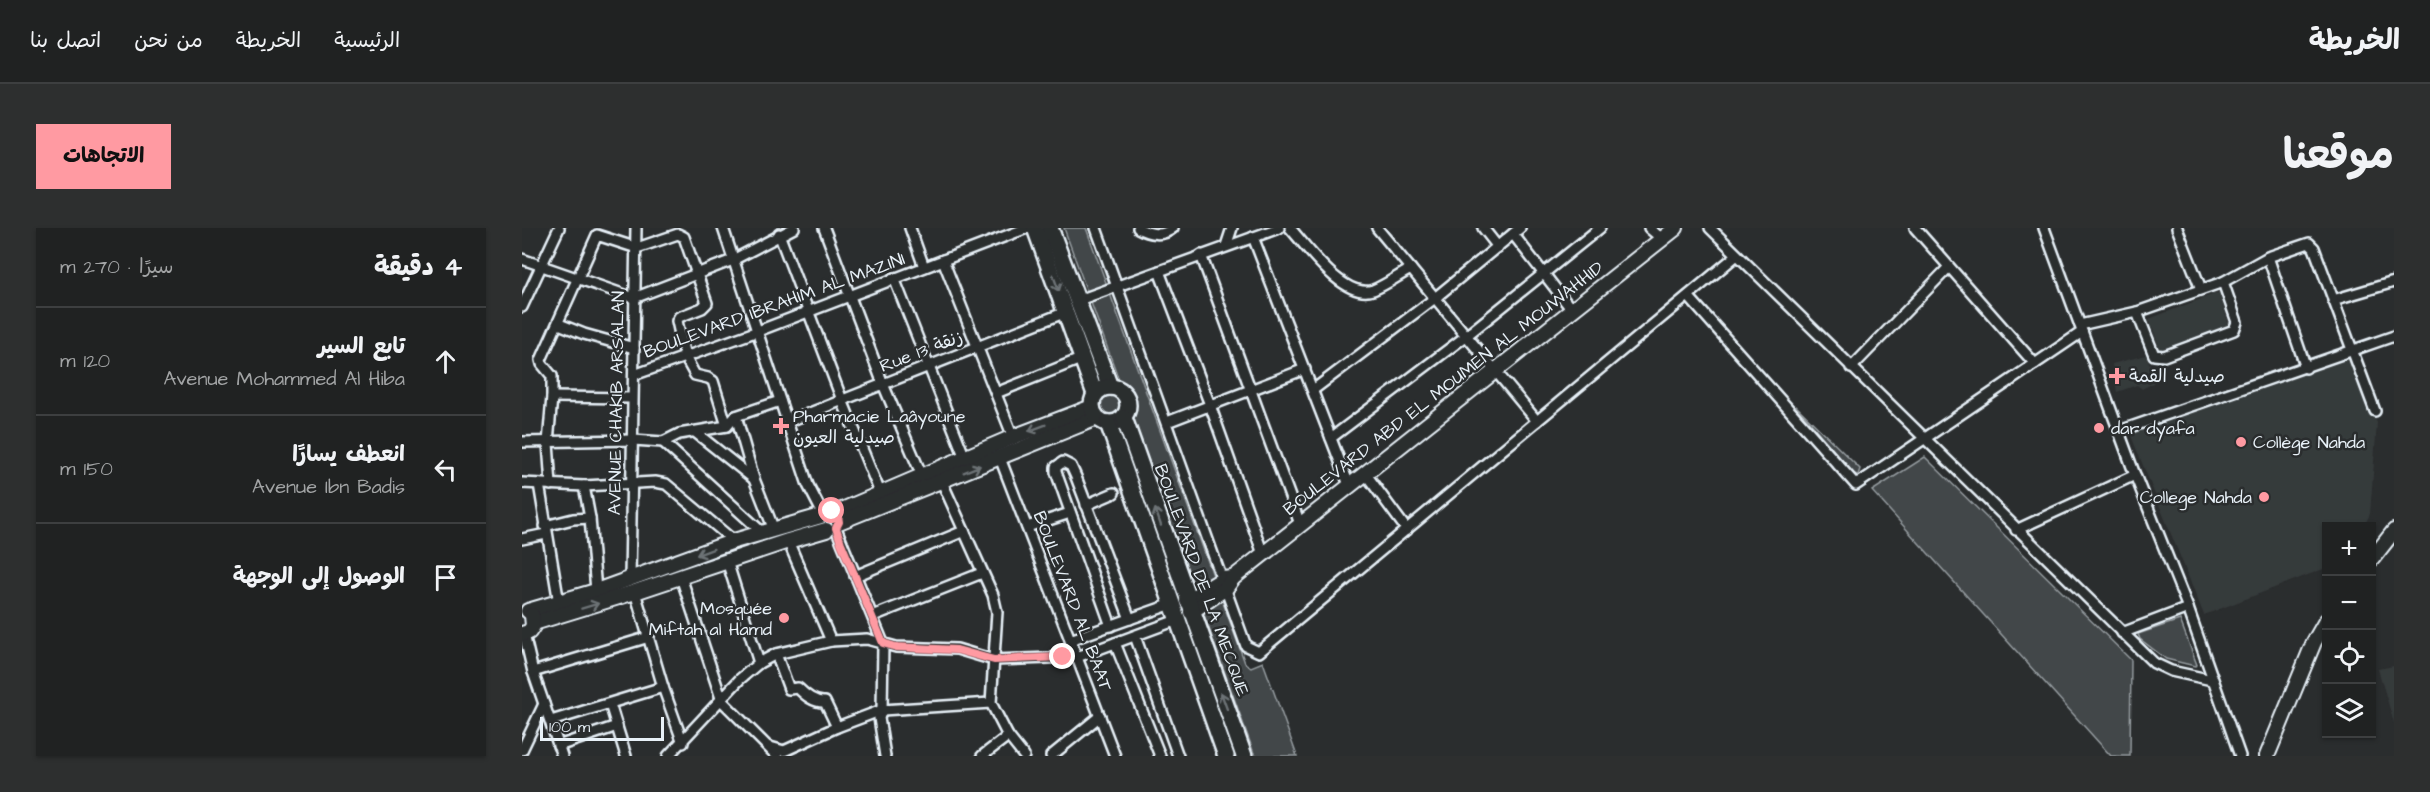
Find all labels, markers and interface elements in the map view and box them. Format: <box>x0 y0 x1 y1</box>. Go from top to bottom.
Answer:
text: الخريطة <box>2309 21 2400 60</box>
text: اتصل بنا <box>30 26 101 55</box>
text: من نحن <box>134 26 203 55</box>
text: الخريطة <box>236 26 301 55</box>
text: الرئيسية <box>334 26 400 55</box>
button: الاتجاهات <box>36 124 171 189</box>
text: موقعنا <box>2283 127 2394 185</box>
street label: BOULEVARD IBRAHIM AL MAZINI <box>640 246 908 365</box>
text: 4 دقيقة <box>374 249 462 285</box>
text: سيرًا · 270 m <box>60 253 174 281</box>
street label: BOULEVARD ABD EL MOUMEN AL MOUWAHHID <box>1278 255 1609 521</box>
one-way arrow <box>1051 273 1062 292</box>
street label: AVENUE CHAKIB ARSALAN <box>602 291 631 515</box>
street label: Rue 13 زنقة <box>876 324 966 379</box>
text: تابع السير <box>318 331 405 362</box>
icon: ahead <box>429 345 462 378</box>
text: 120 m <box>60 347 110 375</box>
place label: صيدلية القمة <box>2129 364 2225 389</box>
text: Avenue Mohammed Al Hiba <box>163 365 405 393</box>
marker: صيدلية القمة <box>2110 369 2124 383</box>
place label: Pharmacie Laâyoune صيدلية العيون <box>793 404 966 450</box>
place label: dar dyafa <box>2111 416 2195 442</box>
marker: Pharmacie Laâyoune صيدلية العيون <box>774 419 788 433</box>
marker: dar dyafa <box>2092 421 2106 435</box>
one-way arrow <box>1029 423 1047 434</box>
place label: Collège Nahda <box>2253 430 2365 456</box>
marker: Collège Nahda <box>2234 435 2248 449</box>
text: انعطف يسارًا <box>292 439 405 470</box>
icon: left <box>429 453 462 486</box>
text: 150 m <box>60 455 113 483</box>
street label: BOULEVARD DE LA MECQUE <box>1148 461 1255 700</box>
one-way arrow <box>962 463 980 474</box>
text: Avenue Ibn Badis <box>252 473 405 501</box>
place label: College Nahda <box>2140 485 2252 511</box>
marker: College Nahda <box>2257 490 2271 504</box>
route start <box>818 497 844 523</box>
street label: BOULEVARD AL BAAT <box>1027 508 1119 695</box>
one-way arrow <box>1152 508 1163 527</box>
map controls <box>2322 522 2376 738</box>
button: + <box>2322 522 2376 576</box>
one-way arrow <box>696 547 714 558</box>
text: الوصول إلى الوجهة <box>233 561 405 592</box>
icon: arrive <box>429 561 462 594</box>
button: − <box>2322 576 2376 630</box>
place label: Mosquée Miftah al Hamd <box>649 596 772 642</box>
one-way arrow <box>580 600 599 611</box>
marker: Mosquée Miftah al Hamd <box>777 611 791 625</box>
button: locate <box>2322 630 2376 684</box>
route end <box>1049 643 1075 669</box>
button: layers <box>2322 684 2376 738</box>
one-way arrow <box>1217 692 1228 711</box>
scale bar <box>540 714 664 742</box>
text: 100 m <box>549 716 590 738</box>

